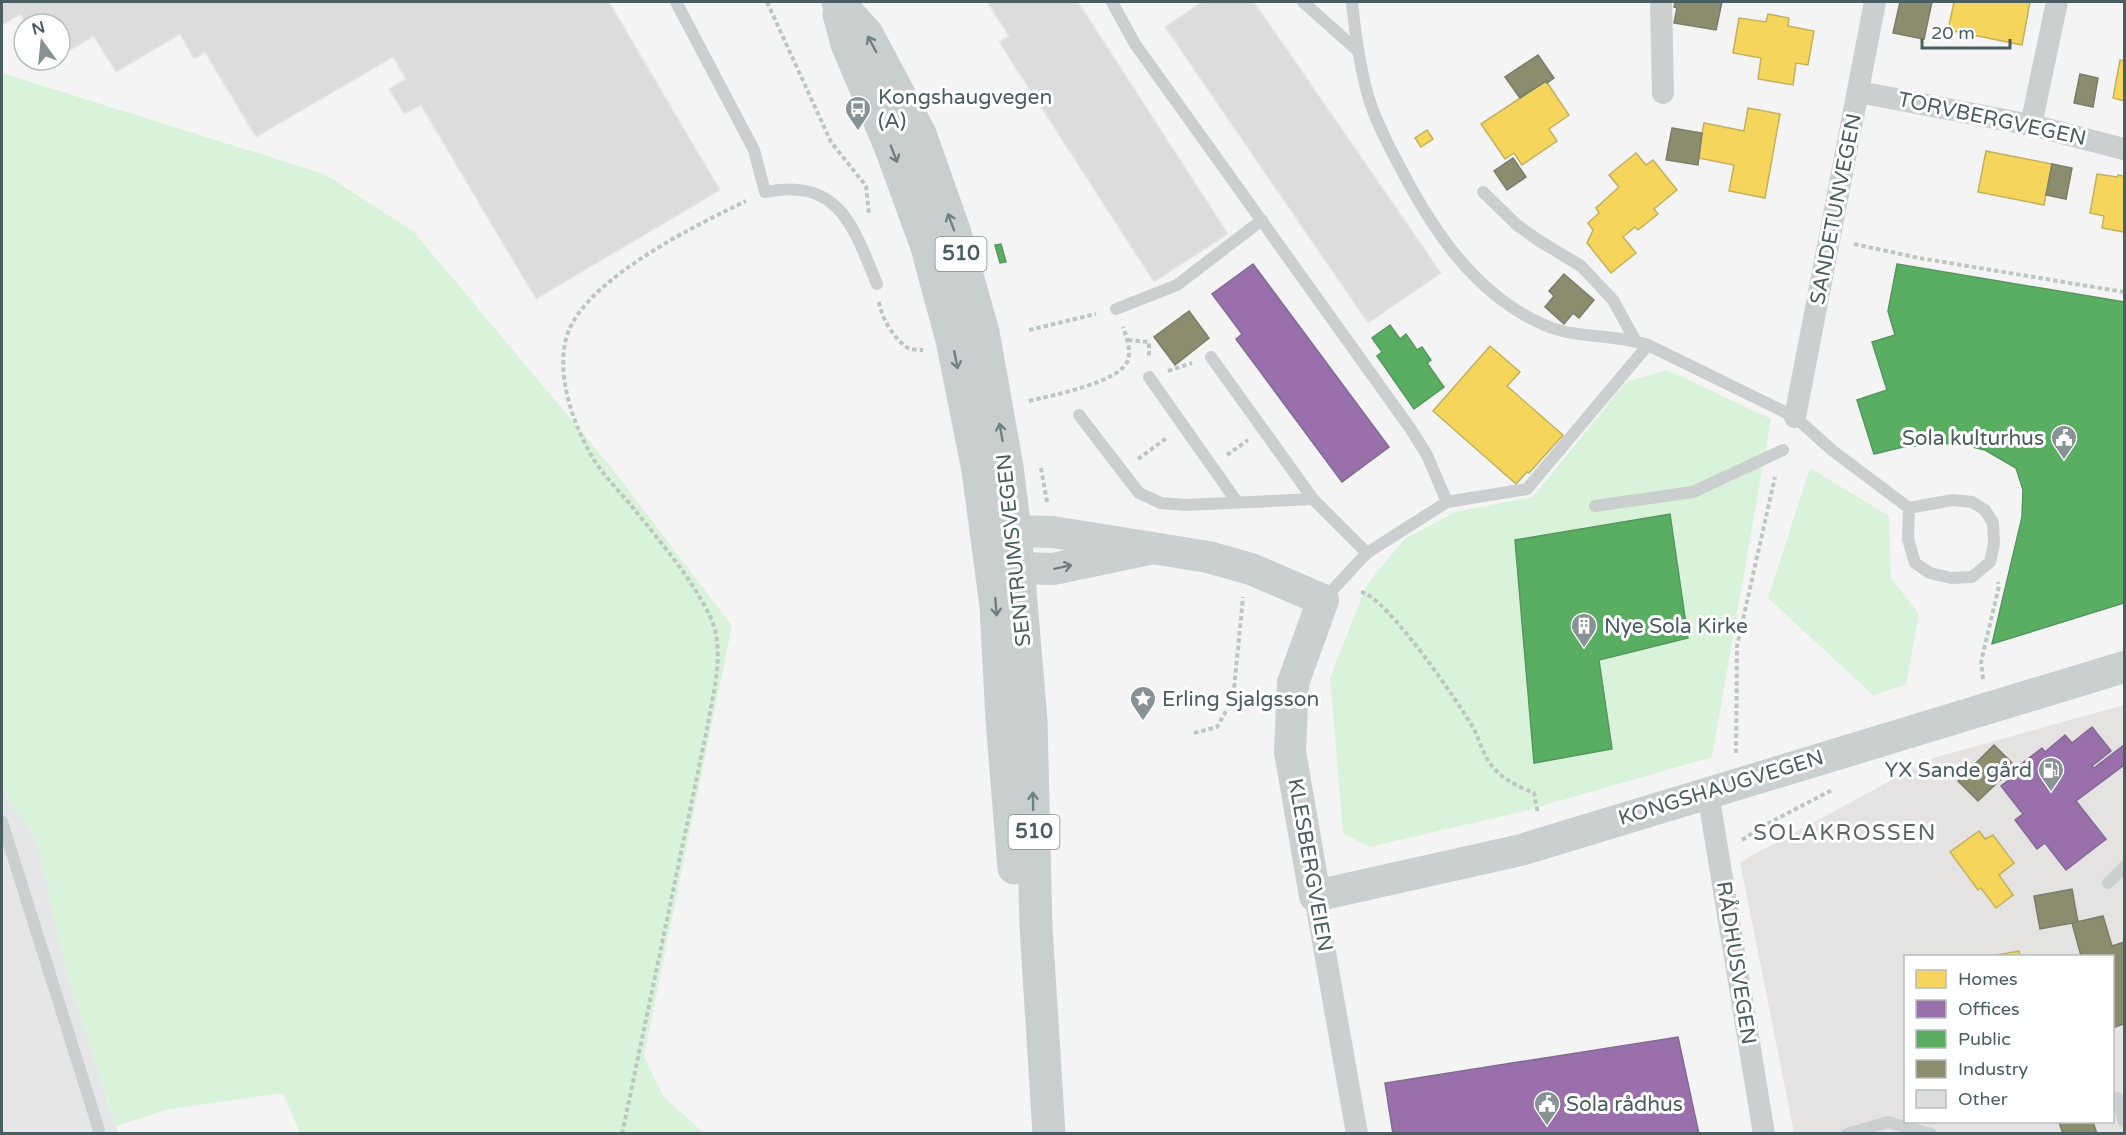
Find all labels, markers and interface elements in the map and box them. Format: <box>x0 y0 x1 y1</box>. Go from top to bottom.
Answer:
north arrow <box>12 12 72 72</box>
scale bar <box>1922 12 2010 50</box>
text: N <box>30 17 47 40</box>
text: 20 m <box>1931 22 1975 44</box>
one-way arrow <box>866 36 877 54</box>
place label: Kongshaugvegen (A) <box>878 85 1052 134</box>
street label: TORVBERGVEGEN <box>1896 87 2088 151</box>
bus stop icon: Kongshaugvegen (A) <box>843 94 873 132</box>
street label: SANDETUNVEGEN <box>1805 111 1867 307</box>
one-way arrow <box>889 144 900 163</box>
one-way arrow <box>945 213 956 232</box>
road number: 510 <box>936 237 986 271</box>
one-way arrow <box>951 350 962 370</box>
one-way arrow <box>995 422 1006 442</box>
public building icon: Sola kulturhus <box>2049 423 2079 461</box>
place label: Sola kulturhus <box>1902 426 2044 451</box>
street label: SENTRUMSVEGEN <box>991 452 1037 648</box>
one-way arrow <box>1053 561 1073 572</box>
one-way arrow <box>991 597 1002 617</box>
building icon: Nye Sola Kirke <box>1569 611 1599 649</box>
place label: Nye Sola Kirke <box>1604 614 1748 639</box>
place icon: Erling Sjalgsson <box>1128 684 1158 722</box>
place label: Erling Sjalgsson <box>1162 687 1319 712</box>
street label: KONGSHAUGVEGEN <box>1615 745 1827 831</box>
fuel station icon: YX Sande gård <box>2036 755 2066 793</box>
place label: YX Sande gård <box>1885 758 2032 783</box>
street label: KLESBERGVEIEN <box>1282 776 1338 954</box>
one-way arrow <box>1027 792 1039 812</box>
road number: 510 <box>1008 815 1060 849</box>
district label: SOLAKROSSEN <box>1753 820 1937 846</box>
street label: RÅDHUSVEGEN <box>1711 880 1761 1046</box>
legend <box>1904 955 2114 1123</box>
text: Homes <box>1958 968 2018 990</box>
text: Offices <box>1958 998 2020 1020</box>
text: Public <box>1958 1028 2011 1050</box>
text: Industry <box>1958 1058 2029 1080</box>
text: Other <box>1958 1088 2008 1110</box>
public building icon: Sola rådhus <box>1532 1089 1562 1127</box>
place label: Sola rådhus <box>1566 1092 1683 1117</box>

